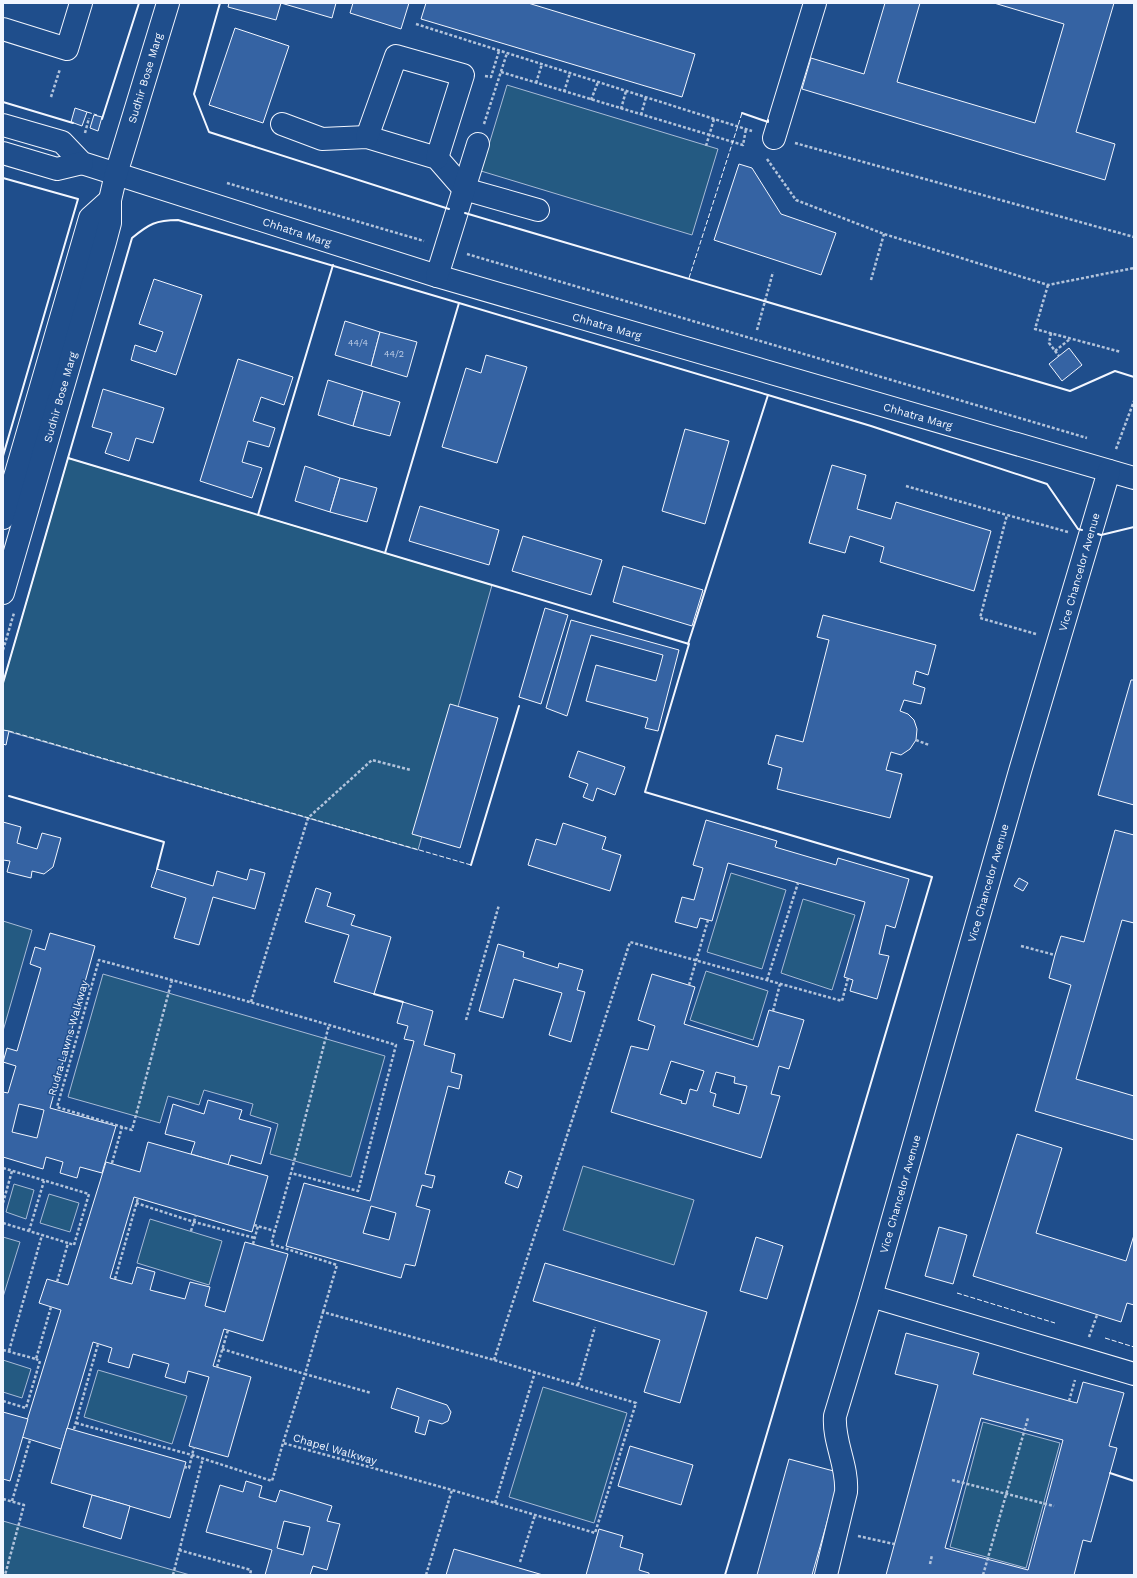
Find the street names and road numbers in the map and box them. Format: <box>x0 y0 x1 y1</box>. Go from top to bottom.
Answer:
street label: Sudhir Bose Marg <box>126 31 165 125</box>
street label: Chhatra Marg <box>261 215 333 250</box>
street label: Chhatra Marg <box>571 310 643 343</box>
street label: Sudhir Bose Marg <box>41 350 80 444</box>
street label: Chhatra Marg <box>882 400 954 433</box>
street label: Vice Chancelor Avenue <box>1056 511 1103 633</box>
street label: Vice Chancelor Avenue <box>965 822 1012 944</box>
street label: Rudra Lawns Walkway <box>46 979 91 1097</box>
street label: Vice Chancelor Avenue <box>877 1133 924 1255</box>
street label: Chapel Walkway <box>291 1431 379 1468</box>

